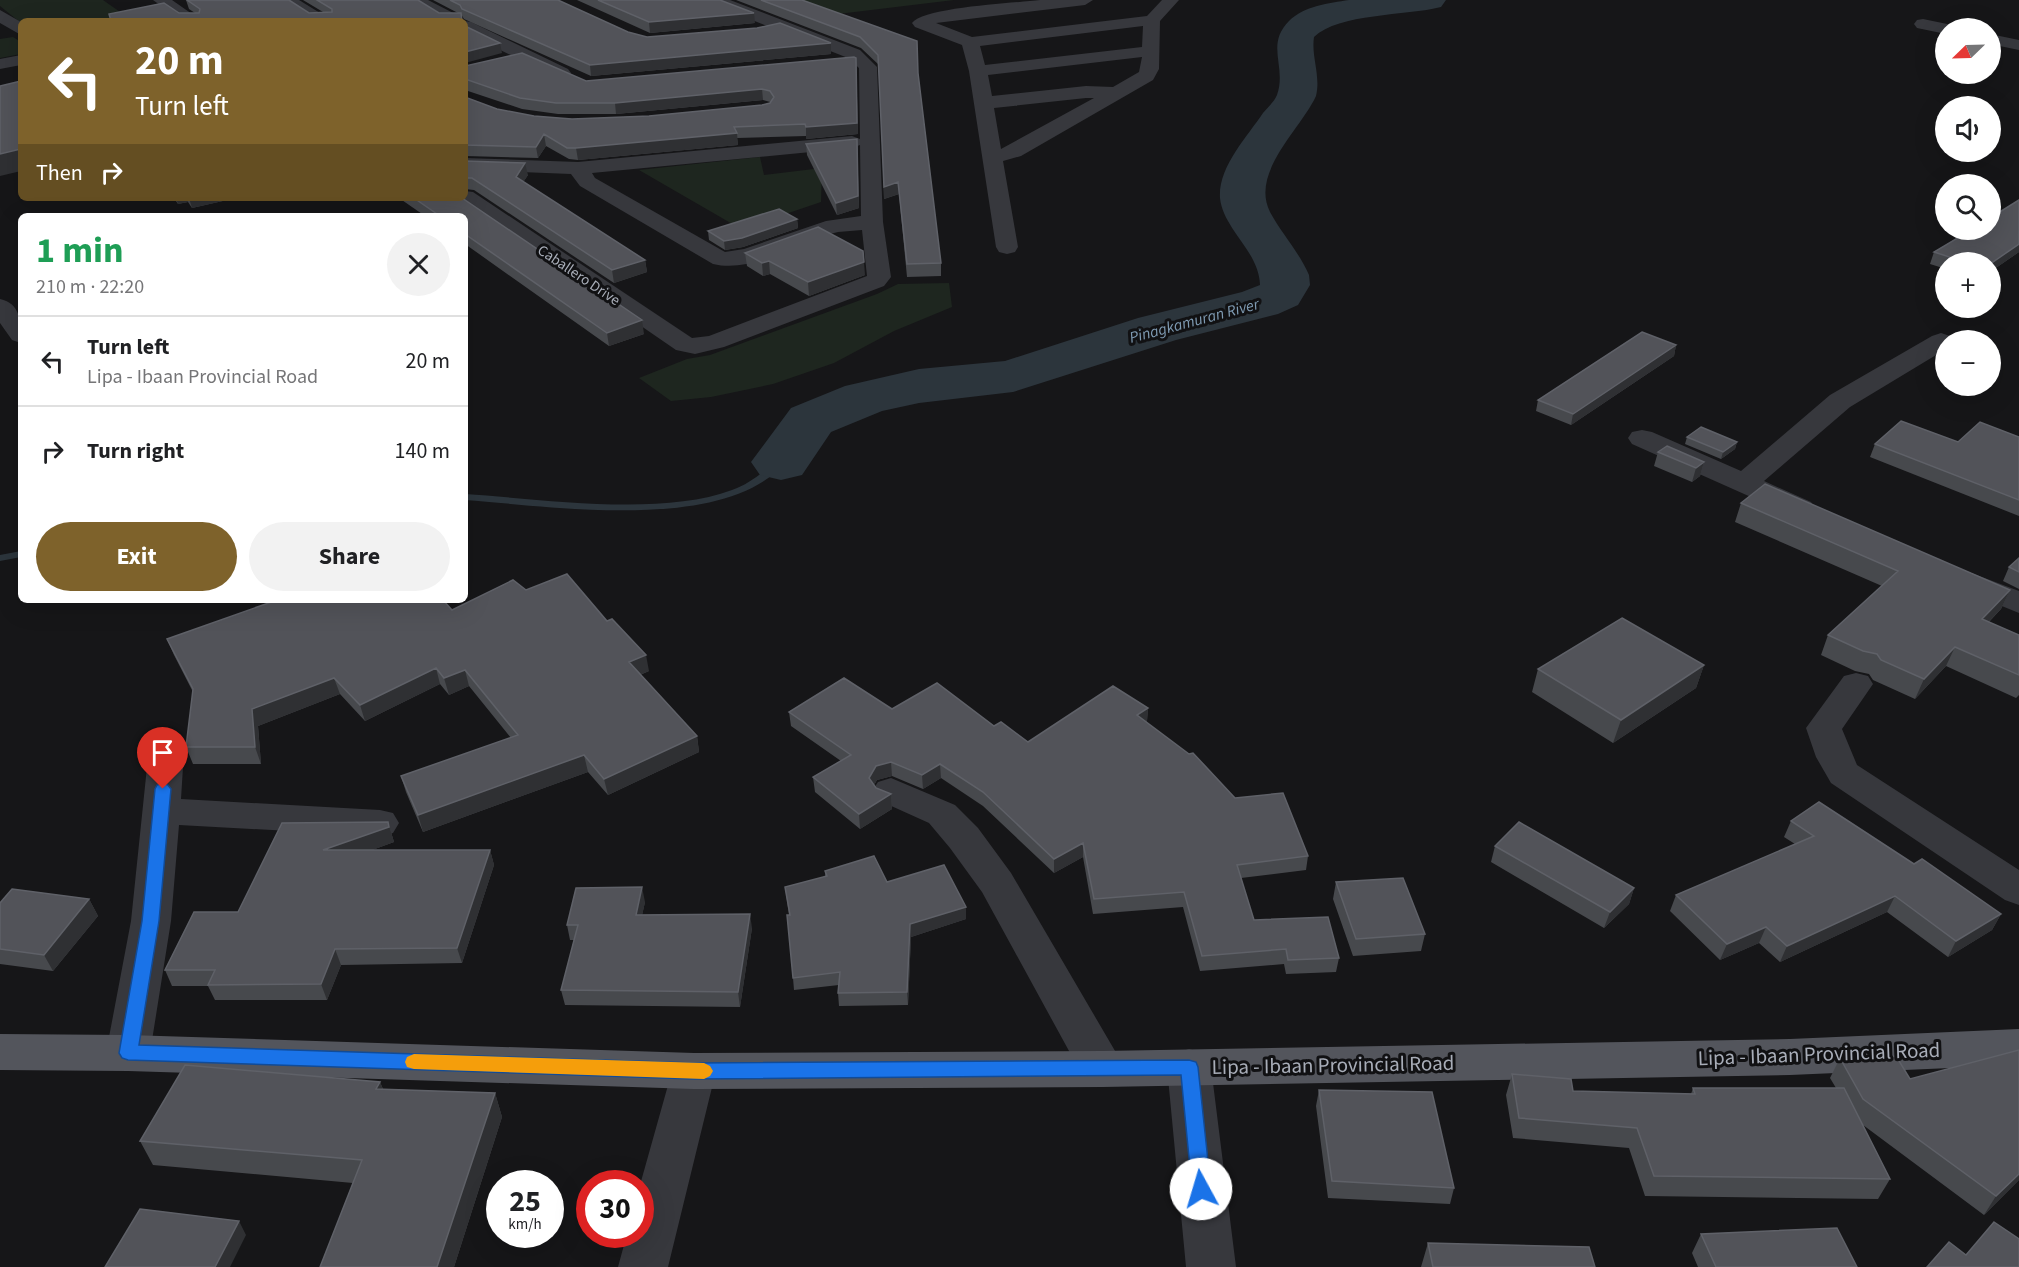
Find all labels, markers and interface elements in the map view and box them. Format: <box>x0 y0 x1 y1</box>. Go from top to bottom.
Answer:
north arrow <box>1935 18 2001 84</box>
map controls <box>1935 18 2001 396</box>
text: 20 m <box>135 31 224 91</box>
icon: left <box>36 42 114 120</box>
text: Turn left <box>135 87 229 126</box>
button: sound <box>1935 96 2001 162</box>
icon: right <box>95 156 128 189</box>
text: Then <box>36 157 83 189</box>
button: search <box>1935 174 2001 240</box>
text: 1 min <box>36 225 124 276</box>
button: close <box>387 233 450 296</box>
street label: Caballero Drive <box>533 240 624 311</box>
button: + <box>1935 252 2001 318</box>
text: 210 m · 22:20 <box>36 273 144 301</box>
water label: Pinagkamuran River <box>1127 293 1263 349</box>
button: − <box>1935 330 2001 396</box>
text: Turn left <box>87 331 169 363</box>
icon: left <box>36 345 69 378</box>
text: 20 m <box>405 345 450 377</box>
text: Lipa - Ibaan Provincial Road <box>87 363 318 391</box>
icon: right <box>36 435 69 468</box>
text: Turn right <box>87 435 184 467</box>
text: 140 m <box>395 435 450 467</box>
button: Exit <box>36 522 237 591</box>
button: Share <box>249 522 450 591</box>
pin <box>137 727 188 789</box>
icon: arrive <box>146 736 179 769</box>
street label: Lipa - Ibaan Provincial Road <box>1697 1035 1941 1073</box>
street label: Lipa - Ibaan Provincial Road <box>1211 1048 1455 1082</box>
position arrow <box>1169 1157 1233 1221</box>
speed limit sign: 30 <box>576 1170 654 1248</box>
text: 25 <box>509 1180 541 1223</box>
text: km/h <box>508 1214 542 1235</box>

